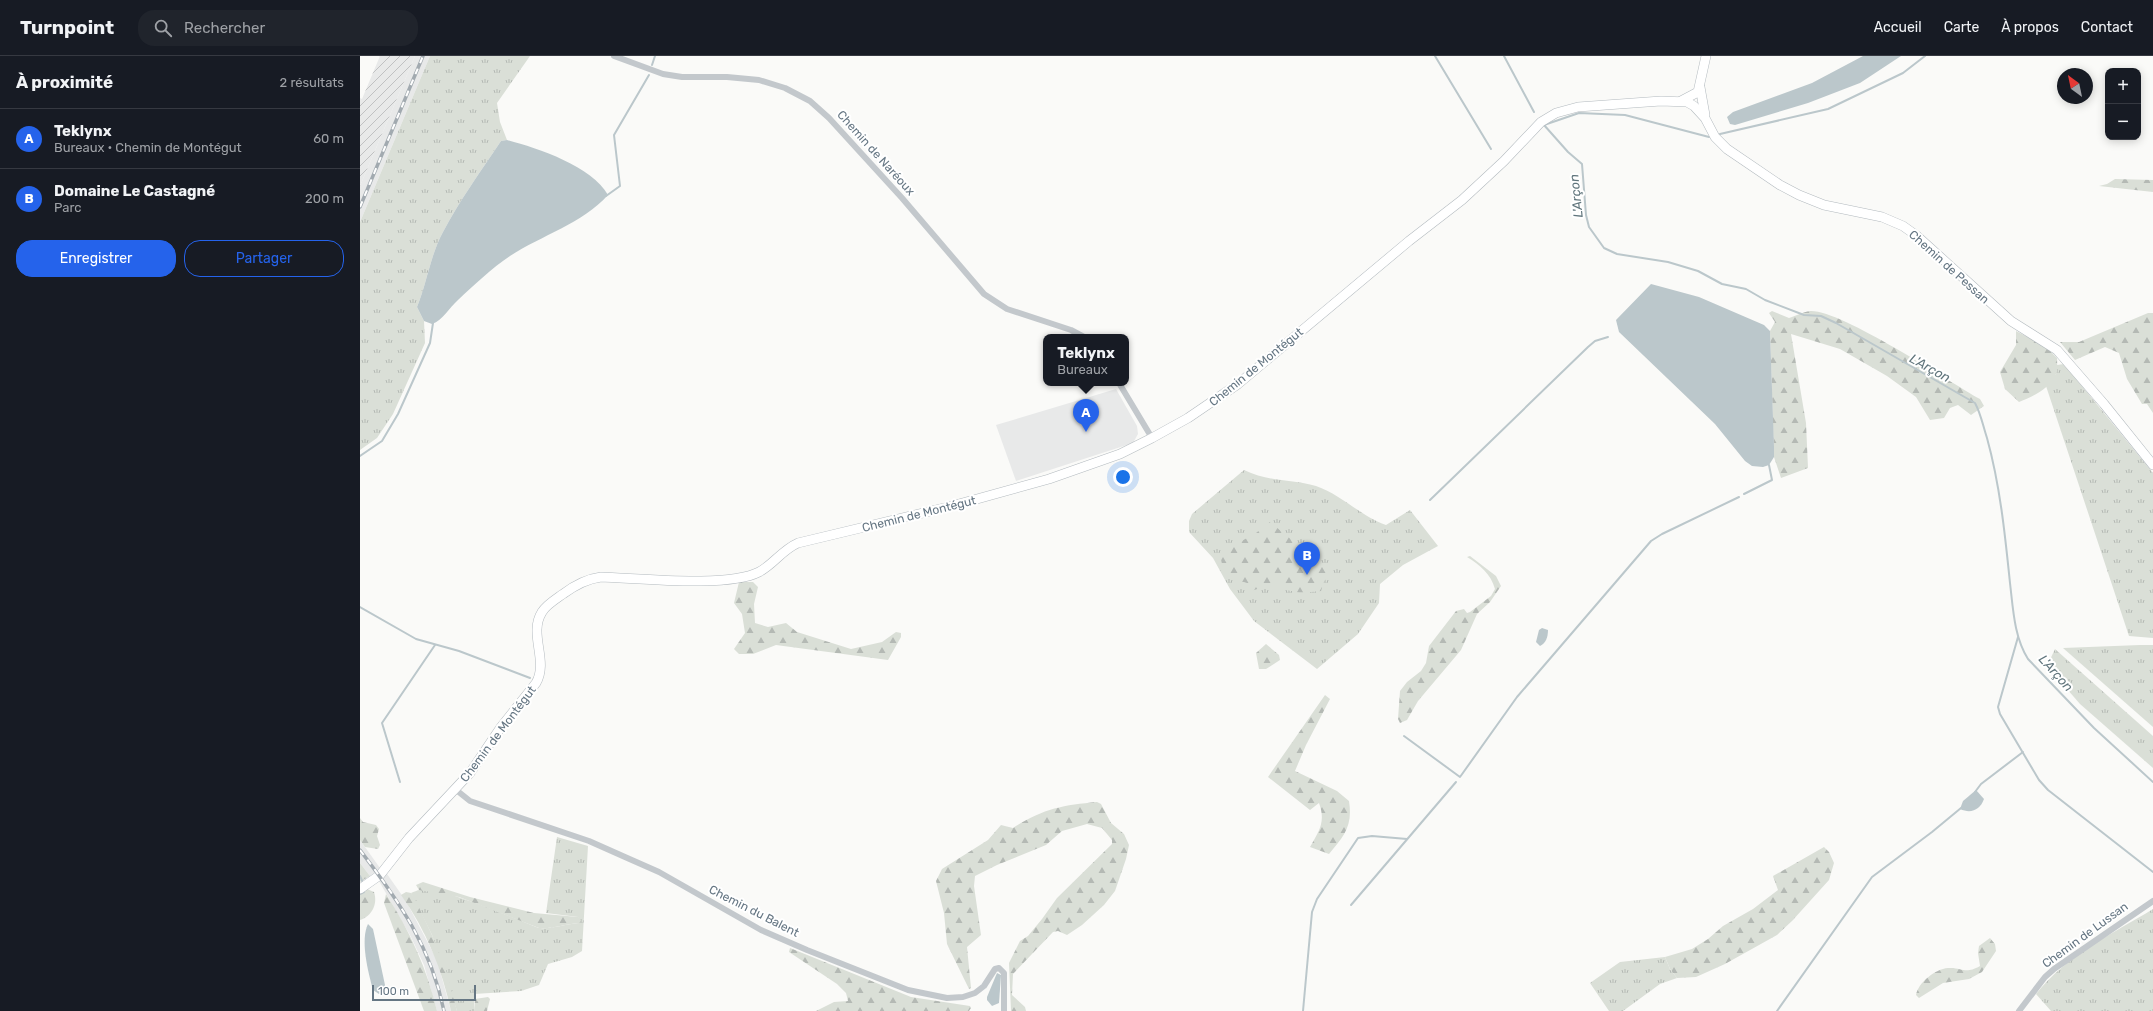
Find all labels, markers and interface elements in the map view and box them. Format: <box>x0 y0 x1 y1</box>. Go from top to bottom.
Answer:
search box <box>138 10 418 46</box>
text: Turnpoint <box>20 16 114 39</box>
icon: search <box>152 17 174 39</box>
text: Rechercher <box>184 19 265 37</box>
text: Accueil <box>1874 19 1922 36</box>
text: Carte <box>1944 19 1979 36</box>
text: À propos <box>2001 19 2059 36</box>
text: Contact <box>2081 19 2133 36</box>
north arrow <box>2057 68 2093 104</box>
map controls <box>2105 68 2141 140</box>
button: + <box>2105 68 2141 104</box>
text: À proximité <box>16 72 113 92</box>
text: 2 résultats <box>280 75 344 90</box>
button: − <box>2105 104 2141 140</box>
street label: Chemin de Naréoux <box>834 108 918 199</box>
text: Teklynx <box>54 122 112 140</box>
text: A <box>24 131 34 146</box>
text: 60 m <box>313 131 344 146</box>
text: Bureaux · Chemin de Montégut <box>54 140 242 155</box>
water label: L'Arçon <box>1566 173 1586 219</box>
text: Domaine Le Castagné <box>54 182 215 200</box>
text: B <box>24 191 34 206</box>
text: 200 m <box>305 191 344 206</box>
text: Parc <box>54 200 81 215</box>
street label: Chemin de Pessan <box>1906 227 1992 307</box>
button: Enregistrer <box>16 240 176 277</box>
button: Partager <box>184 240 344 277</box>
street label: Chemin de Montégut <box>1206 325 1306 409</box>
popup <box>1043 334 1129 386</box>
text: Teklynx <box>1057 344 1115 362</box>
water label: L'Arçon <box>1907 351 1953 385</box>
text: Bureaux <box>1057 362 1108 377</box>
pin: A <box>1073 399 1099 432</box>
your location <box>1113 467 1133 487</box>
street label: Chemin de Montégut <box>861 493 978 535</box>
pin: B <box>1294 542 1320 575</box>
water label: L'Arçon <box>2036 652 2076 694</box>
street label: Chemin de Montégut <box>457 683 539 785</box>
street label: Chemin du Balent <box>707 882 802 940</box>
street label: Chemin de Lussan <box>2039 899 2131 971</box>
scale bar <box>372 983 476 1002</box>
text: 100 m <box>378 985 409 998</box>

